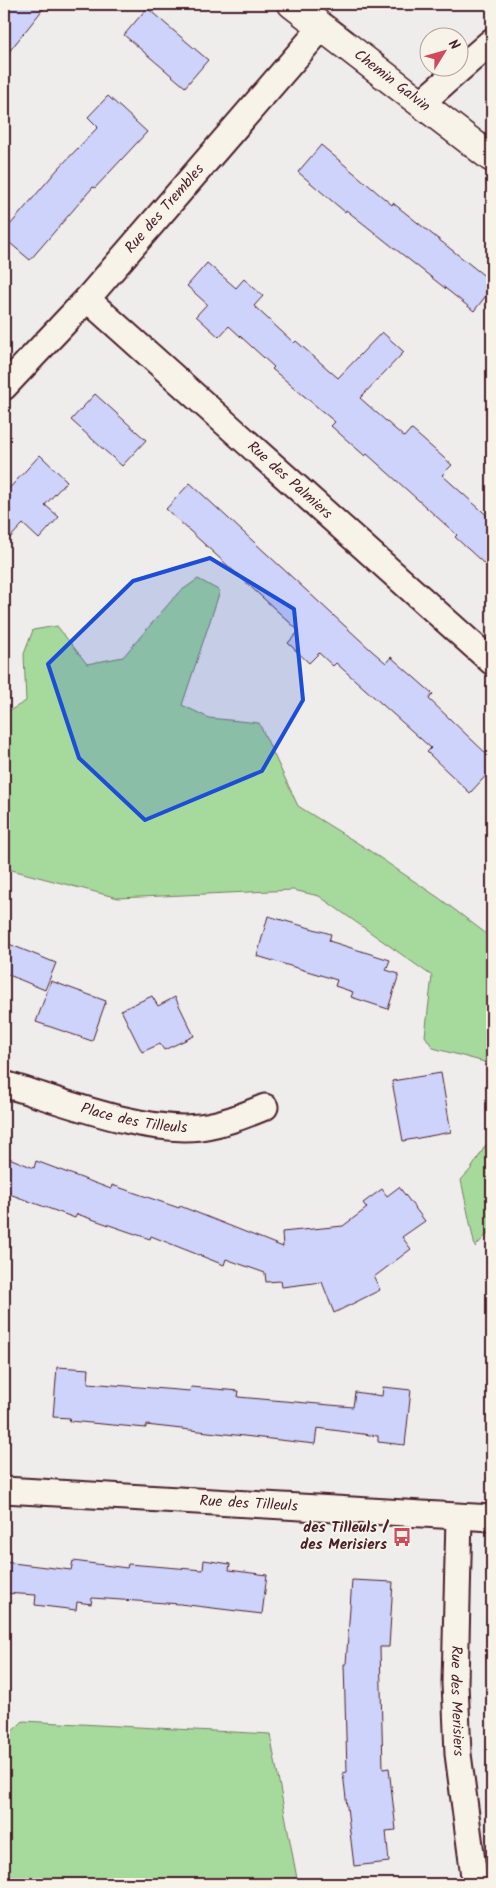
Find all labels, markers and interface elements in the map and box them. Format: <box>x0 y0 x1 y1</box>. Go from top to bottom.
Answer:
north arrow <box>418 28 468 78</box>
text: N <box>442 35 465 55</box>
street label: Chemin Galvin <box>348 44 435 118</box>
street label: Rue des Trembles <box>119 158 211 259</box>
street label: Rue des Palmiers <box>241 436 338 526</box>
street label: Place des Tilleuls <box>78 1097 188 1140</box>
street label: Rue des Tilleuls <box>199 1489 299 1519</box>
place label: des Tilleuls / des Merisiers <box>300 1516 390 1557</box>
bus stop icon: des Tilleuls / des Merisiers <box>391 1526 413 1548</box>
street label: Rue des Merisiers <box>443 1645 470 1757</box>

